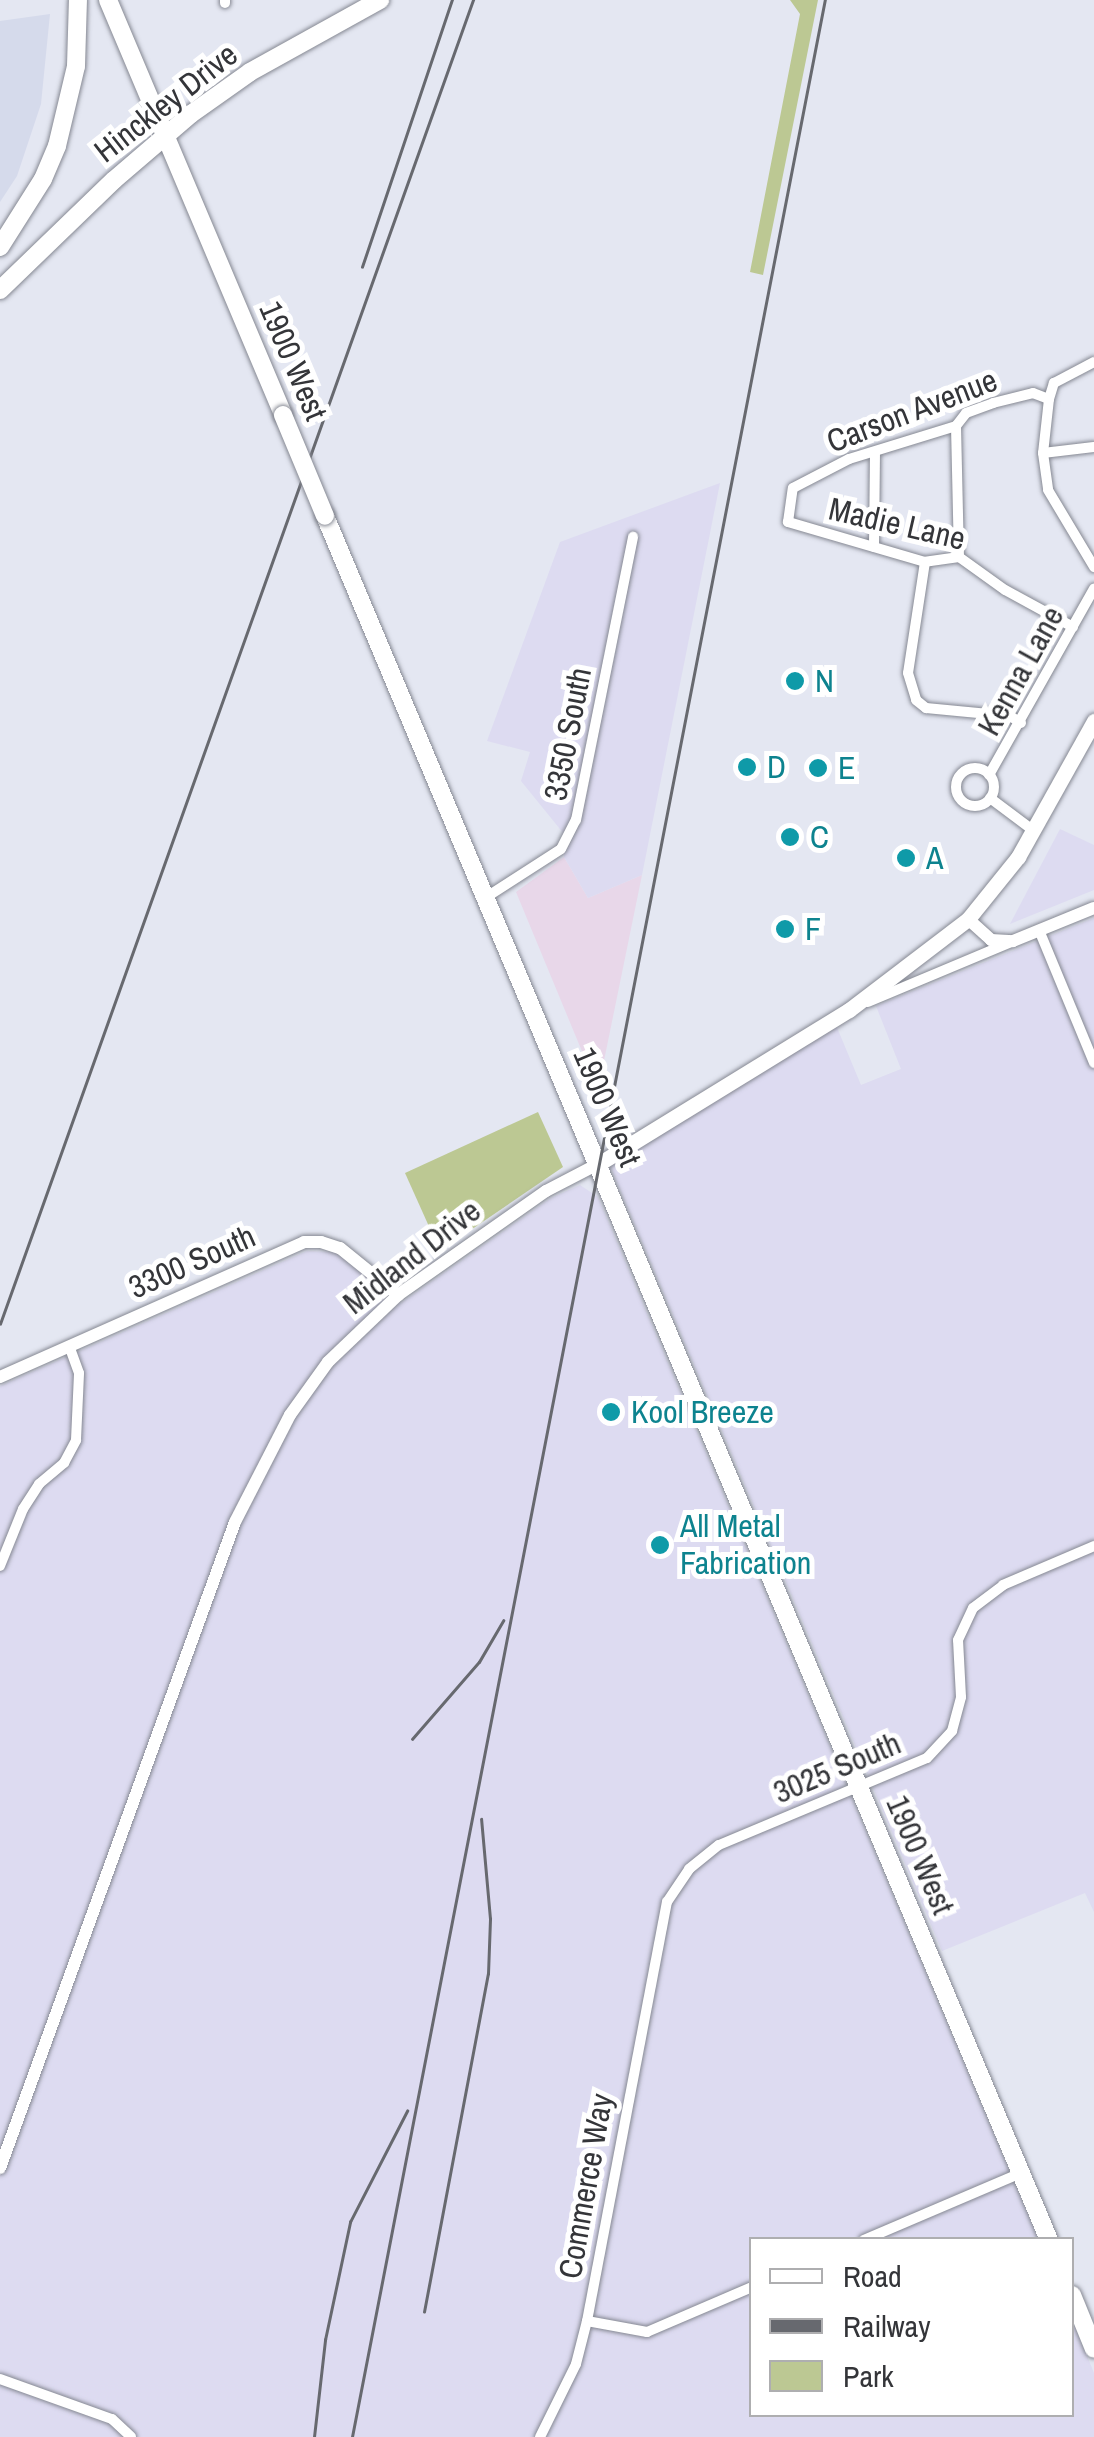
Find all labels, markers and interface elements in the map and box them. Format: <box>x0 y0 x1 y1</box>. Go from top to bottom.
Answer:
street label: Hinckley Drive <box>87 35 245 171</box>
street label: 1900 West <box>251 296 335 426</box>
street label: Carson Avenue <box>821 361 1003 461</box>
street label: Madie Lane <box>825 490 969 558</box>
street label: Kenna Lane <box>970 600 1072 742</box>
place label: N <box>815 662 834 700</box>
street label: 3350 South <box>536 664 600 804</box>
marker: N <box>784 670 806 692</box>
place label: D <box>767 748 786 786</box>
place label: E <box>838 749 856 787</box>
marker: D <box>736 756 758 778</box>
marker: E <box>807 757 829 779</box>
place label: C <box>810 818 829 856</box>
marker: C <box>779 826 801 848</box>
place label: A <box>926 839 944 877</box>
marker: A <box>895 847 917 869</box>
place label: F <box>805 910 821 948</box>
marker: F <box>774 918 796 940</box>
street label: 1900 West <box>565 1042 649 1172</box>
street label: Midland Drive <box>336 1192 488 1322</box>
street label: 3300 South <box>123 1217 261 1307</box>
place label: Kool Breeze <box>631 1393 774 1431</box>
marker: Kool Breeze <box>600 1401 622 1423</box>
place label: All Metal Fabrication <box>680 1508 811 1583</box>
marker: All Metal Fabrication <box>649 1534 671 1556</box>
street label: 3025 South <box>768 1724 906 1812</box>
street label: 1900 West <box>878 1790 962 1920</box>
street label: Commerce Way <box>551 2091 621 2281</box>
legend <box>749 2237 1074 2417</box>
text: Road <box>843 2256 902 2296</box>
text: Railway <box>843 2306 930 2346</box>
text: Park <box>843 2356 894 2396</box>

